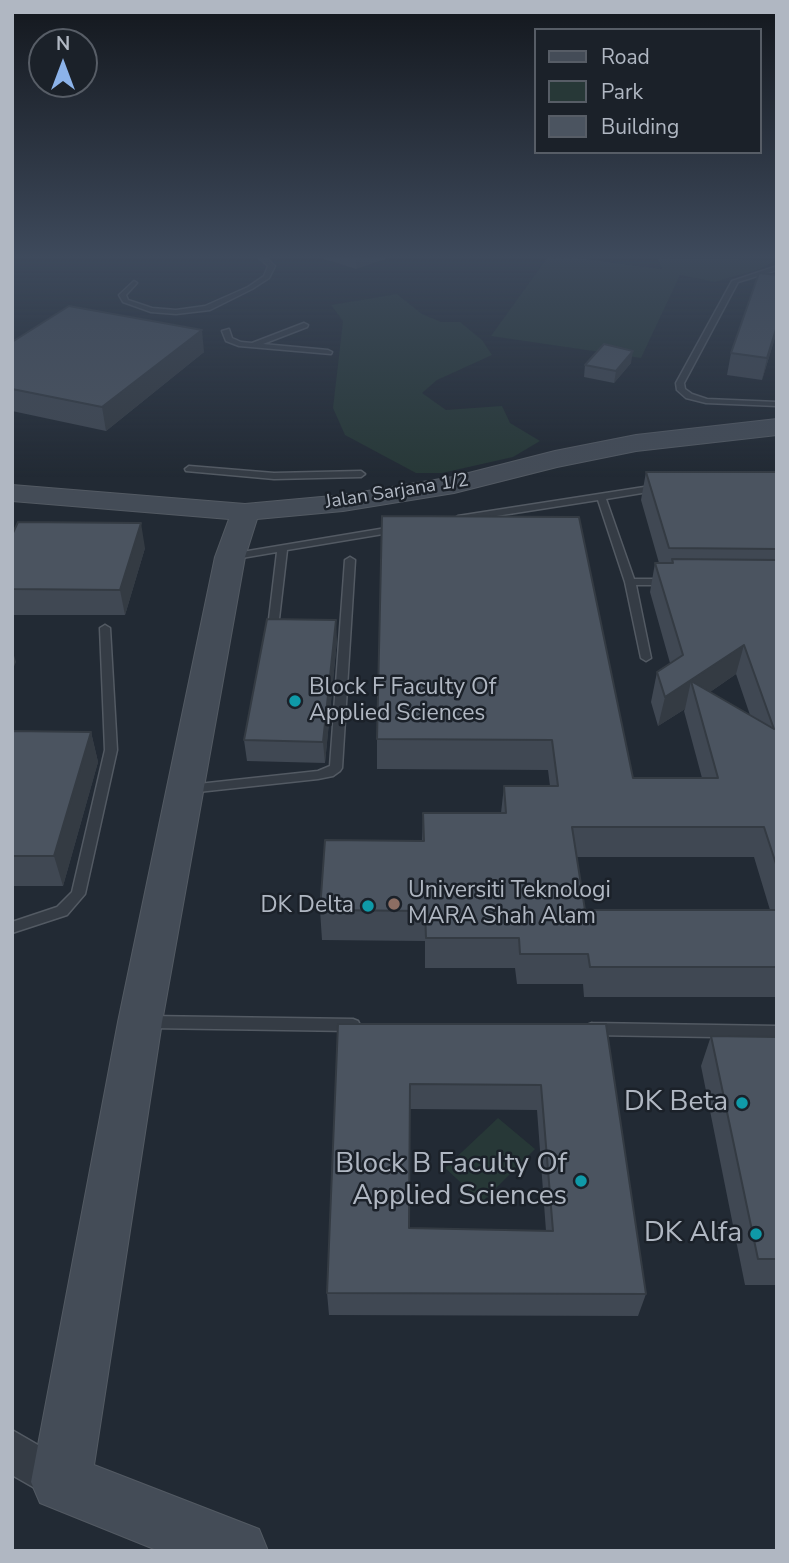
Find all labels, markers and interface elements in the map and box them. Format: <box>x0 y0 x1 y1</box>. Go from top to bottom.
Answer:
north arrow <box>28 28 98 98</box>
legend <box>534 28 761 154</box>
text: N <box>56 31 70 57</box>
text: Road <box>601 43 650 71</box>
text: Park <box>601 78 643 106</box>
text: Building <box>601 113 679 141</box>
street label: Jalan Sarjana 1/2 <box>324 469 470 515</box>
place label: Block F Faculty Of Applied Sciences <box>309 674 496 728</box>
marker: Block F Faculty Of Applied Sciences <box>287 693 303 709</box>
place label: Universiti Teknologi MARA Shah Alam <box>408 877 611 931</box>
place label: DK Delta <box>260 892 354 920</box>
marker: Universiti Teknologi MARA Shah Alam <box>386 896 402 912</box>
marker: DK Delta <box>360 898 376 914</box>
place label: DK Beta <box>624 1086 728 1120</box>
marker: DK Beta <box>734 1095 750 1111</box>
place label: Block B Faculty Of Applied Sciences <box>335 1148 567 1214</box>
marker: Block B Faculty Of Applied Sciences <box>573 1173 589 1189</box>
place label: DK Alfa <box>644 1217 742 1251</box>
marker: DK Alfa <box>748 1226 764 1242</box>

